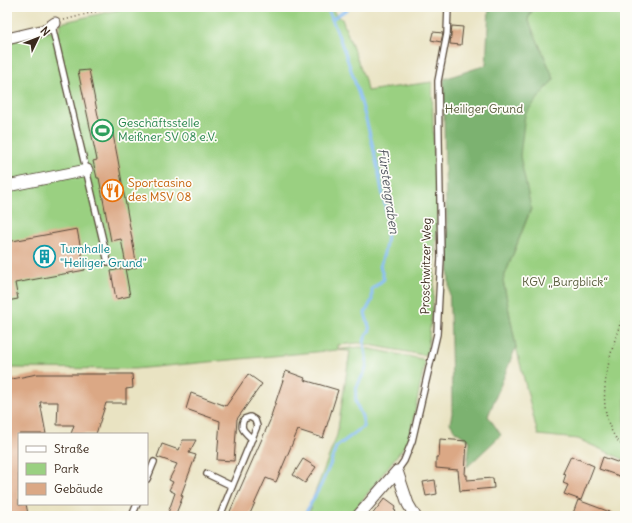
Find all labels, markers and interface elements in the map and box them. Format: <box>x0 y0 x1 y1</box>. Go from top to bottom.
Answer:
north arrow <box>18 18 58 58</box>
text: N <box>38 24 53 39</box>
park label: Heiliger Grund <box>445 101 523 116</box>
place label: Geschäftsstelle Meißner SV 08 e.V. <box>118 115 217 144</box>
sports icon: Geschäftsstelle Meißner SV 08 e.V. <box>90 117 116 143</box>
water label: Fürstengraben <box>374 147 403 235</box>
place label: Sportcasino des MSV 08 <box>128 175 192 204</box>
restaurant icon: Sportcasino des MSV 08 <box>99 177 125 203</box>
street label: Proschwitzer Weg <box>417 218 434 314</box>
place label: Turnhalle "Heiliger Grund" <box>60 241 147 270</box>
building icon: Turnhalle "Heiliger Grund" <box>32 243 58 269</box>
park label: KGV „Burgblick“ <box>522 274 608 289</box>
legend <box>18 433 148 505</box>
text: Straße <box>54 441 89 456</box>
text: Park <box>54 461 79 476</box>
text: Gebäude <box>54 481 103 496</box>

